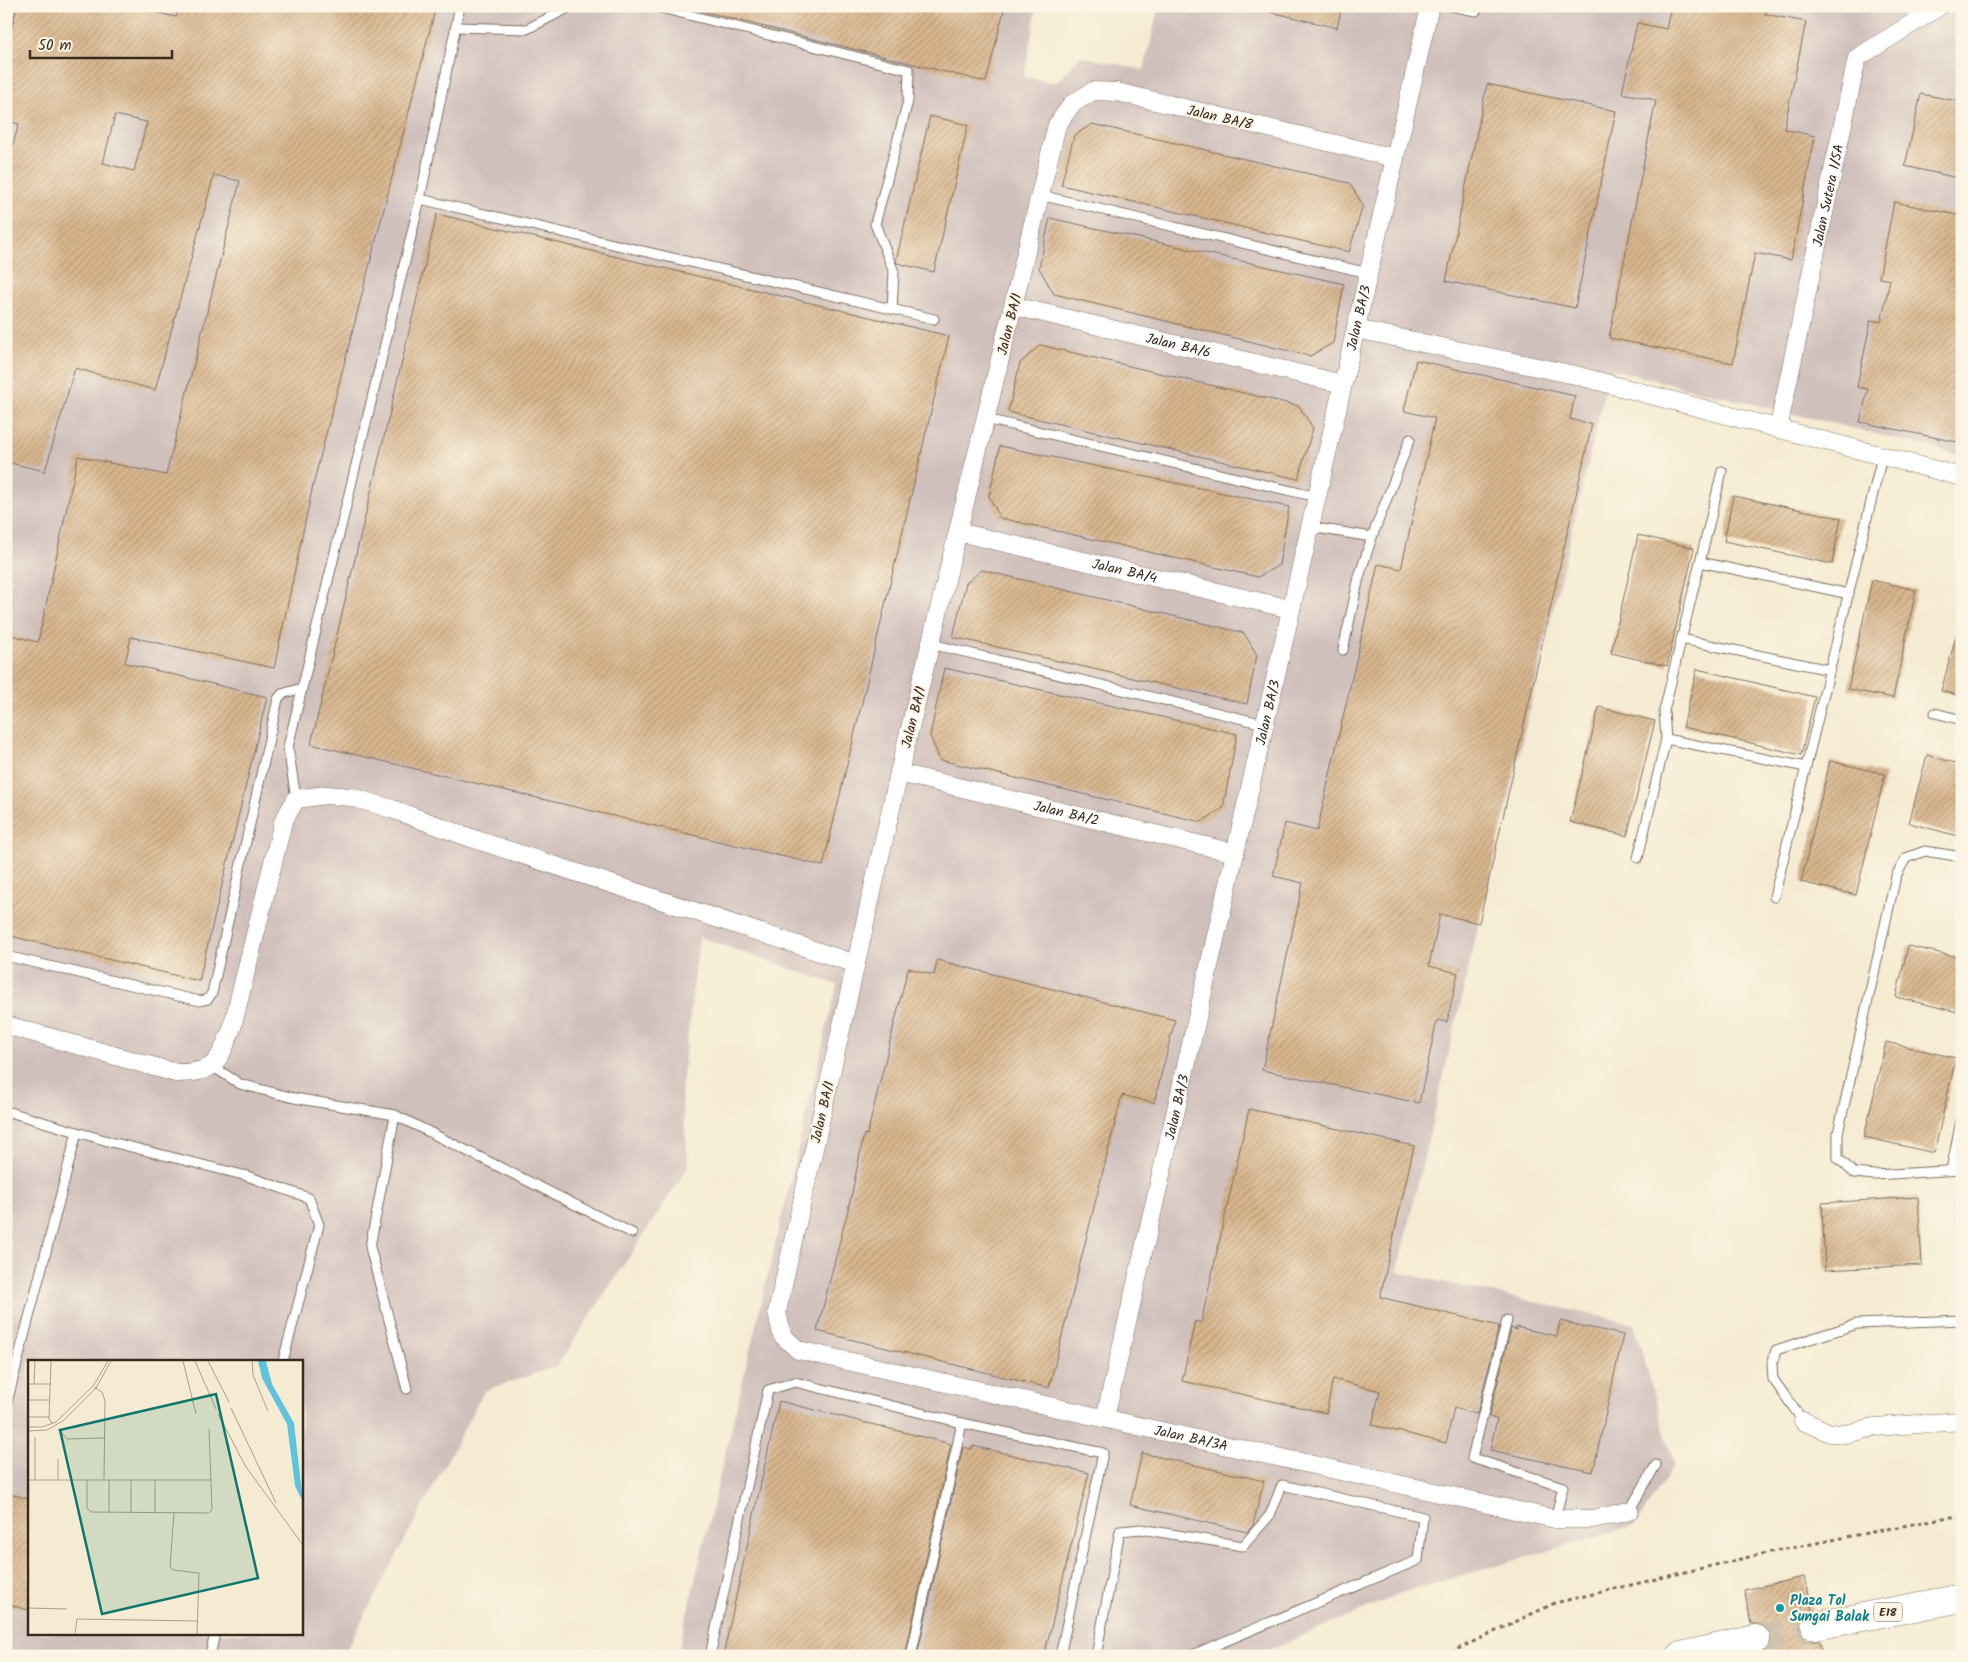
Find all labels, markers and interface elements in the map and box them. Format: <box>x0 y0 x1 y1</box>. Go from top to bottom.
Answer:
scale bar <box>30 28 172 60</box>
text: 50 m <box>38 34 72 58</box>
street label: Jalan BA/8 <box>1185 100 1255 136</box>
street label: Jalan Sutera 1/5A <box>1807 142 1850 249</box>
street label: Jalan BA/3 <box>1341 283 1377 353</box>
street label: Jalan BA/1 <box>992 291 1028 357</box>
street label: Jalan BA/6 <box>1143 328 1213 364</box>
street label: Jalan BA/4 <box>1090 553 1159 590</box>
street label: Jalan BA/3 <box>1250 678 1287 748</box>
street label: Jalan BA/1 <box>896 684 932 750</box>
street label: Jalan BA/2 <box>1031 795 1101 832</box>
street label: Jalan BA/3 <box>1159 1072 1196 1142</box>
street label: Jalan BA/1 <box>805 1079 841 1145</box>
inset map <box>28 1360 302 1634</box>
street label: Jalan BA/3A <box>1152 1420 1230 1458</box>
place label: Plaza Tol Sungai Balak <box>1790 1590 1870 1628</box>
marker: Plaza Tol Sungai Balak <box>1774 1602 1786 1614</box>
road number: E18 <box>1874 1602 1902 1621</box>

